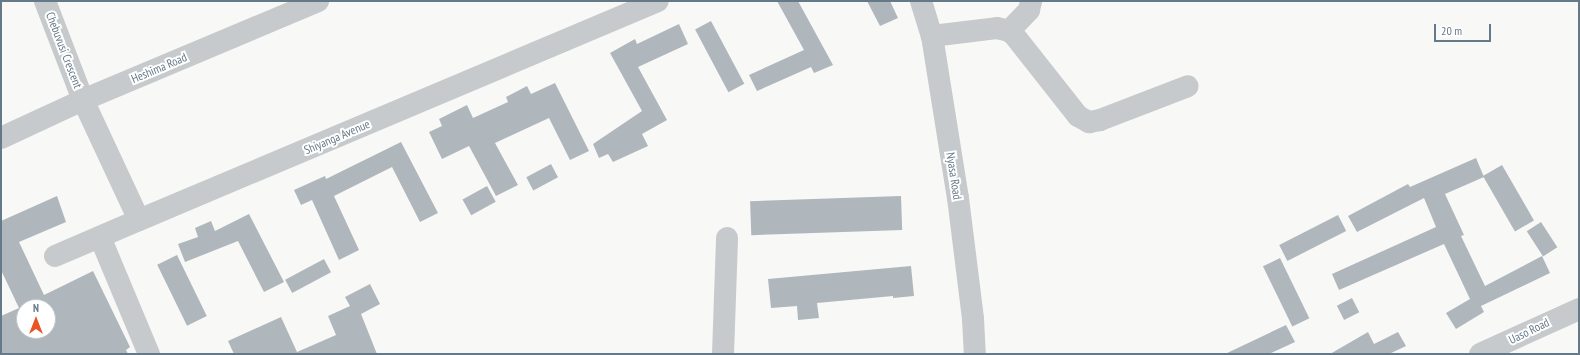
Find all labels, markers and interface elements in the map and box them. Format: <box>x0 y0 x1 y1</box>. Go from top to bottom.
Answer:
street label: Chebuvusi Crescent <box>43 10 85 90</box>
scale bar <box>1436 16 1493 42</box>
text: 20 m <box>1441 23 1462 38</box>
street label: Heshima Road <box>129 50 189 86</box>
street label: Shiyanga Avenue <box>302 117 372 157</box>
street label: Nyasa Road <box>943 151 965 201</box>
north arrow <box>16 299 56 339</box>
text: N <box>33 301 39 315</box>
street label: Uaso Road <box>1506 315 1552 347</box>

